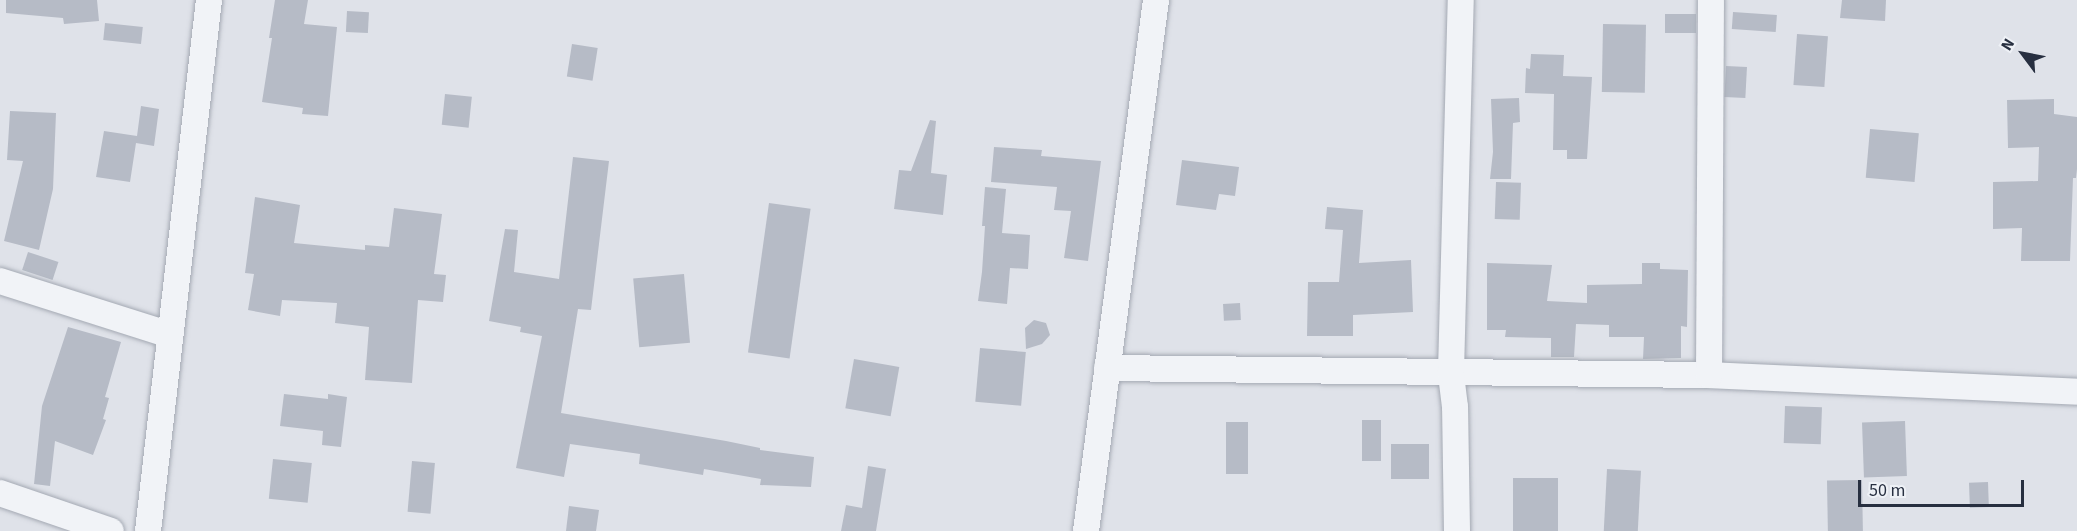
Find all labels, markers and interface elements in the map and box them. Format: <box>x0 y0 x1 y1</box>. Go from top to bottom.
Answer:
north arrow <box>1993 24 2053 84</box>
text: N <box>1996 34 2020 55</box>
scale bar <box>1861 468 2028 506</box>
text: 50 m <box>1869 478 1905 503</box>

